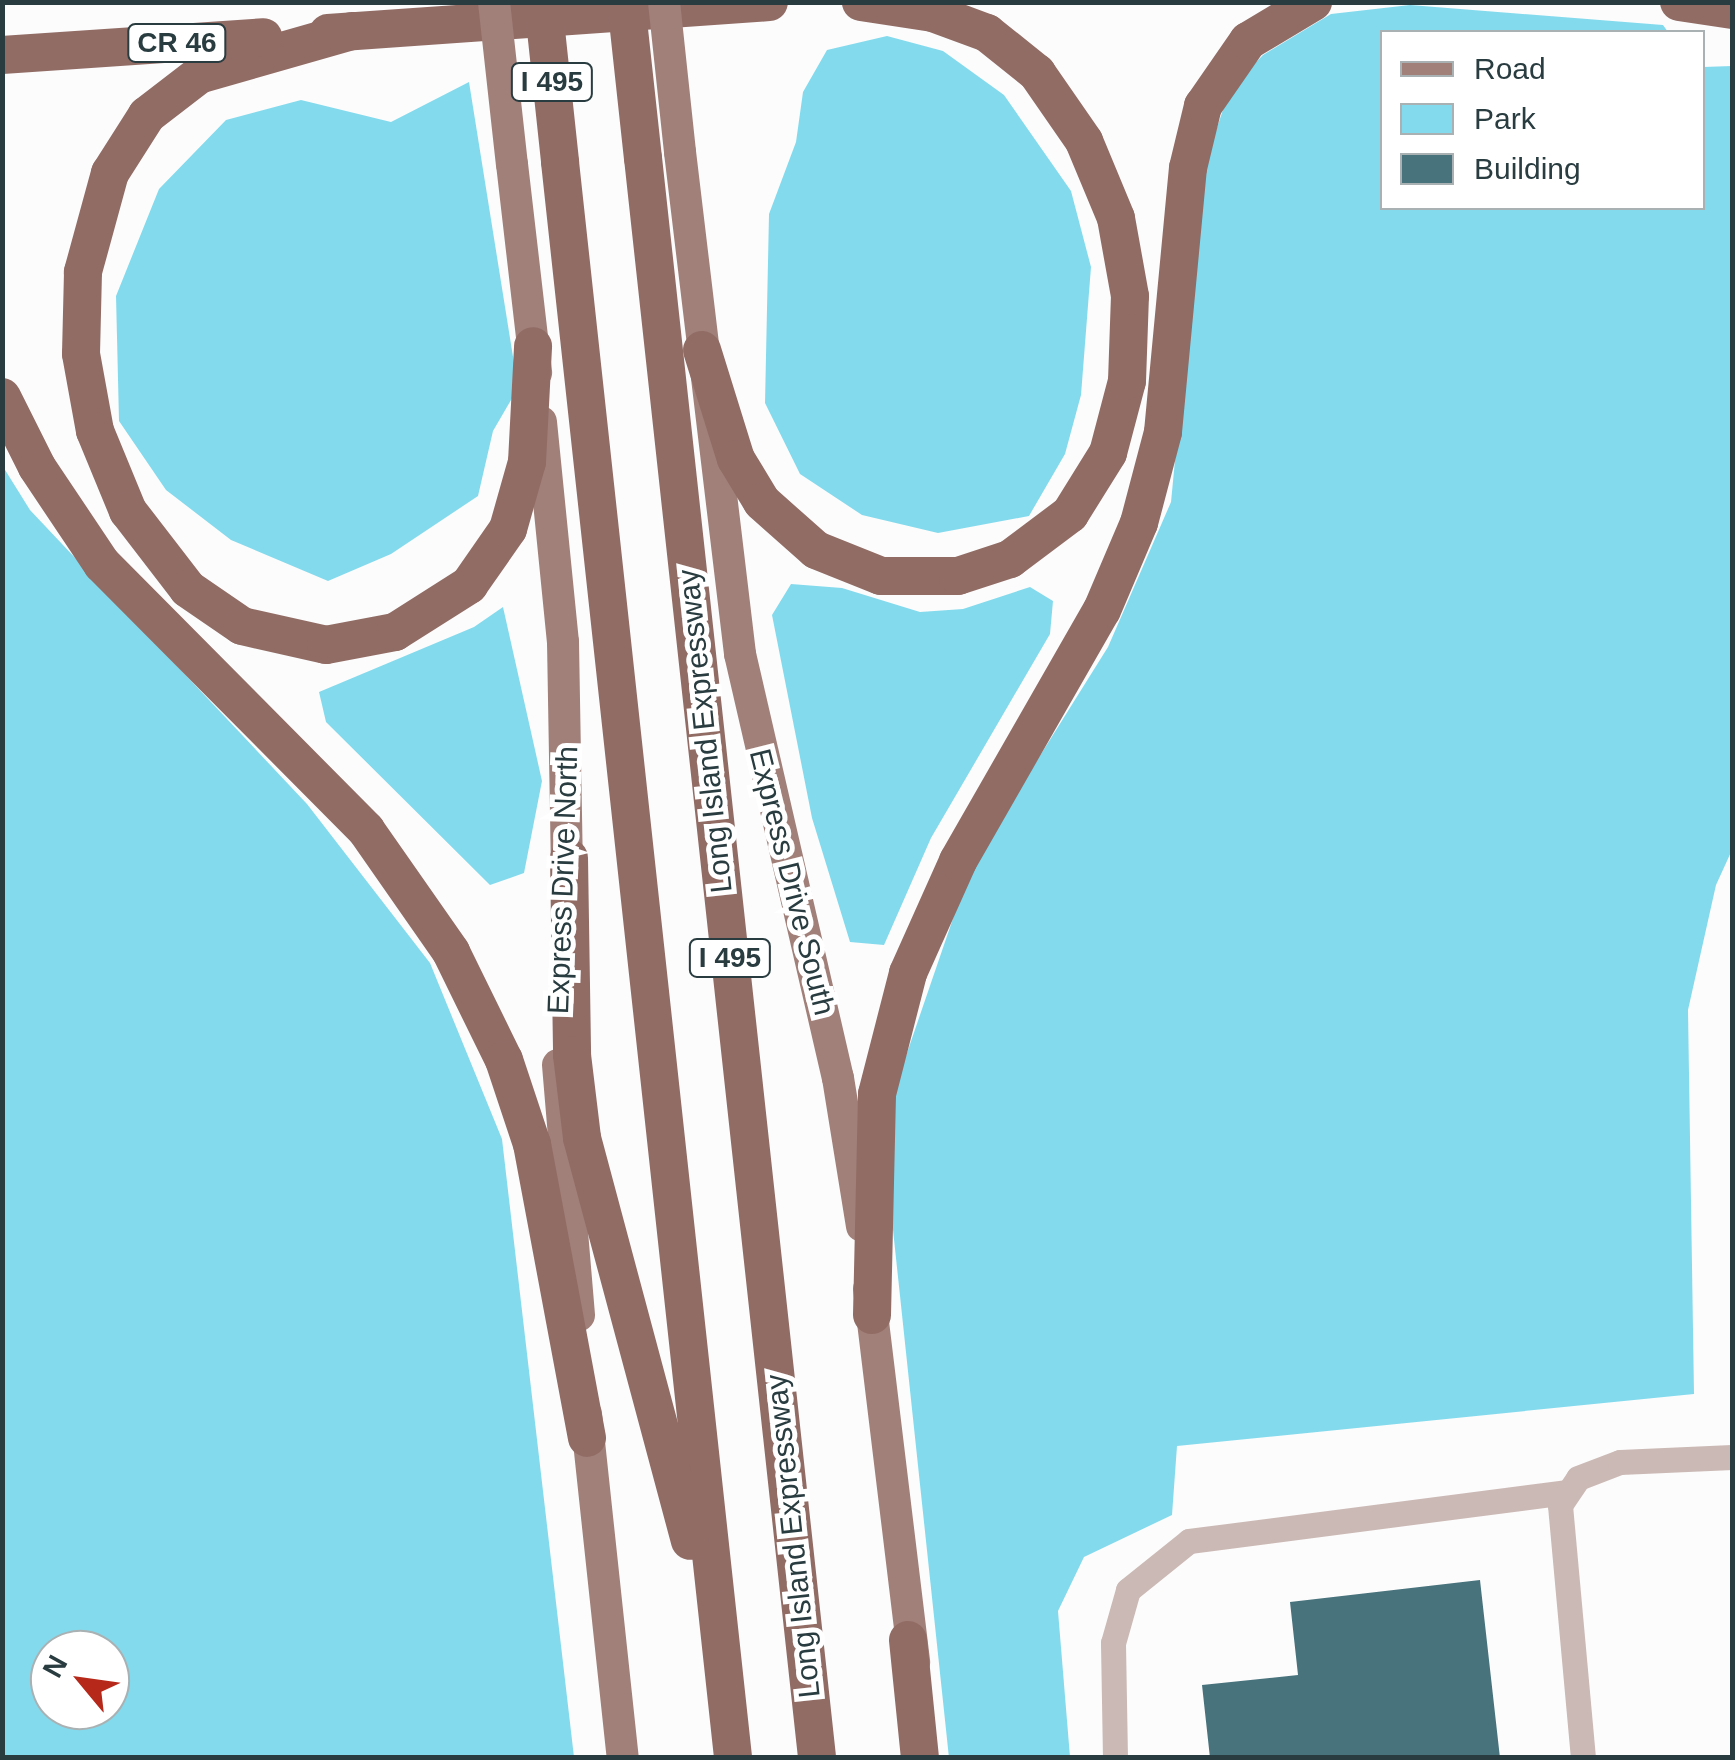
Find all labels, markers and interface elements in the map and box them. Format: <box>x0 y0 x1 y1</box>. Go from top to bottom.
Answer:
road number: CR 46 <box>127 20 227 66</box>
legend <box>1380 30 1705 210</box>
text: Road <box>1474 52 1546 85</box>
road number: I 495 <box>510 59 594 105</box>
text: Park <box>1474 102 1536 135</box>
text: Building <box>1474 152 1581 185</box>
street label: Long Island Expressway <box>670 567 740 895</box>
street label: Express Drive North <box>540 745 586 1015</box>
street label: Express Drive South <box>741 745 843 1019</box>
road number: I 495 <box>688 935 772 981</box>
street label: Long Island Expressway <box>758 1372 828 1700</box>
north arrow <box>30 1630 130 1730</box>
text: N <box>37 1650 74 1683</box>

